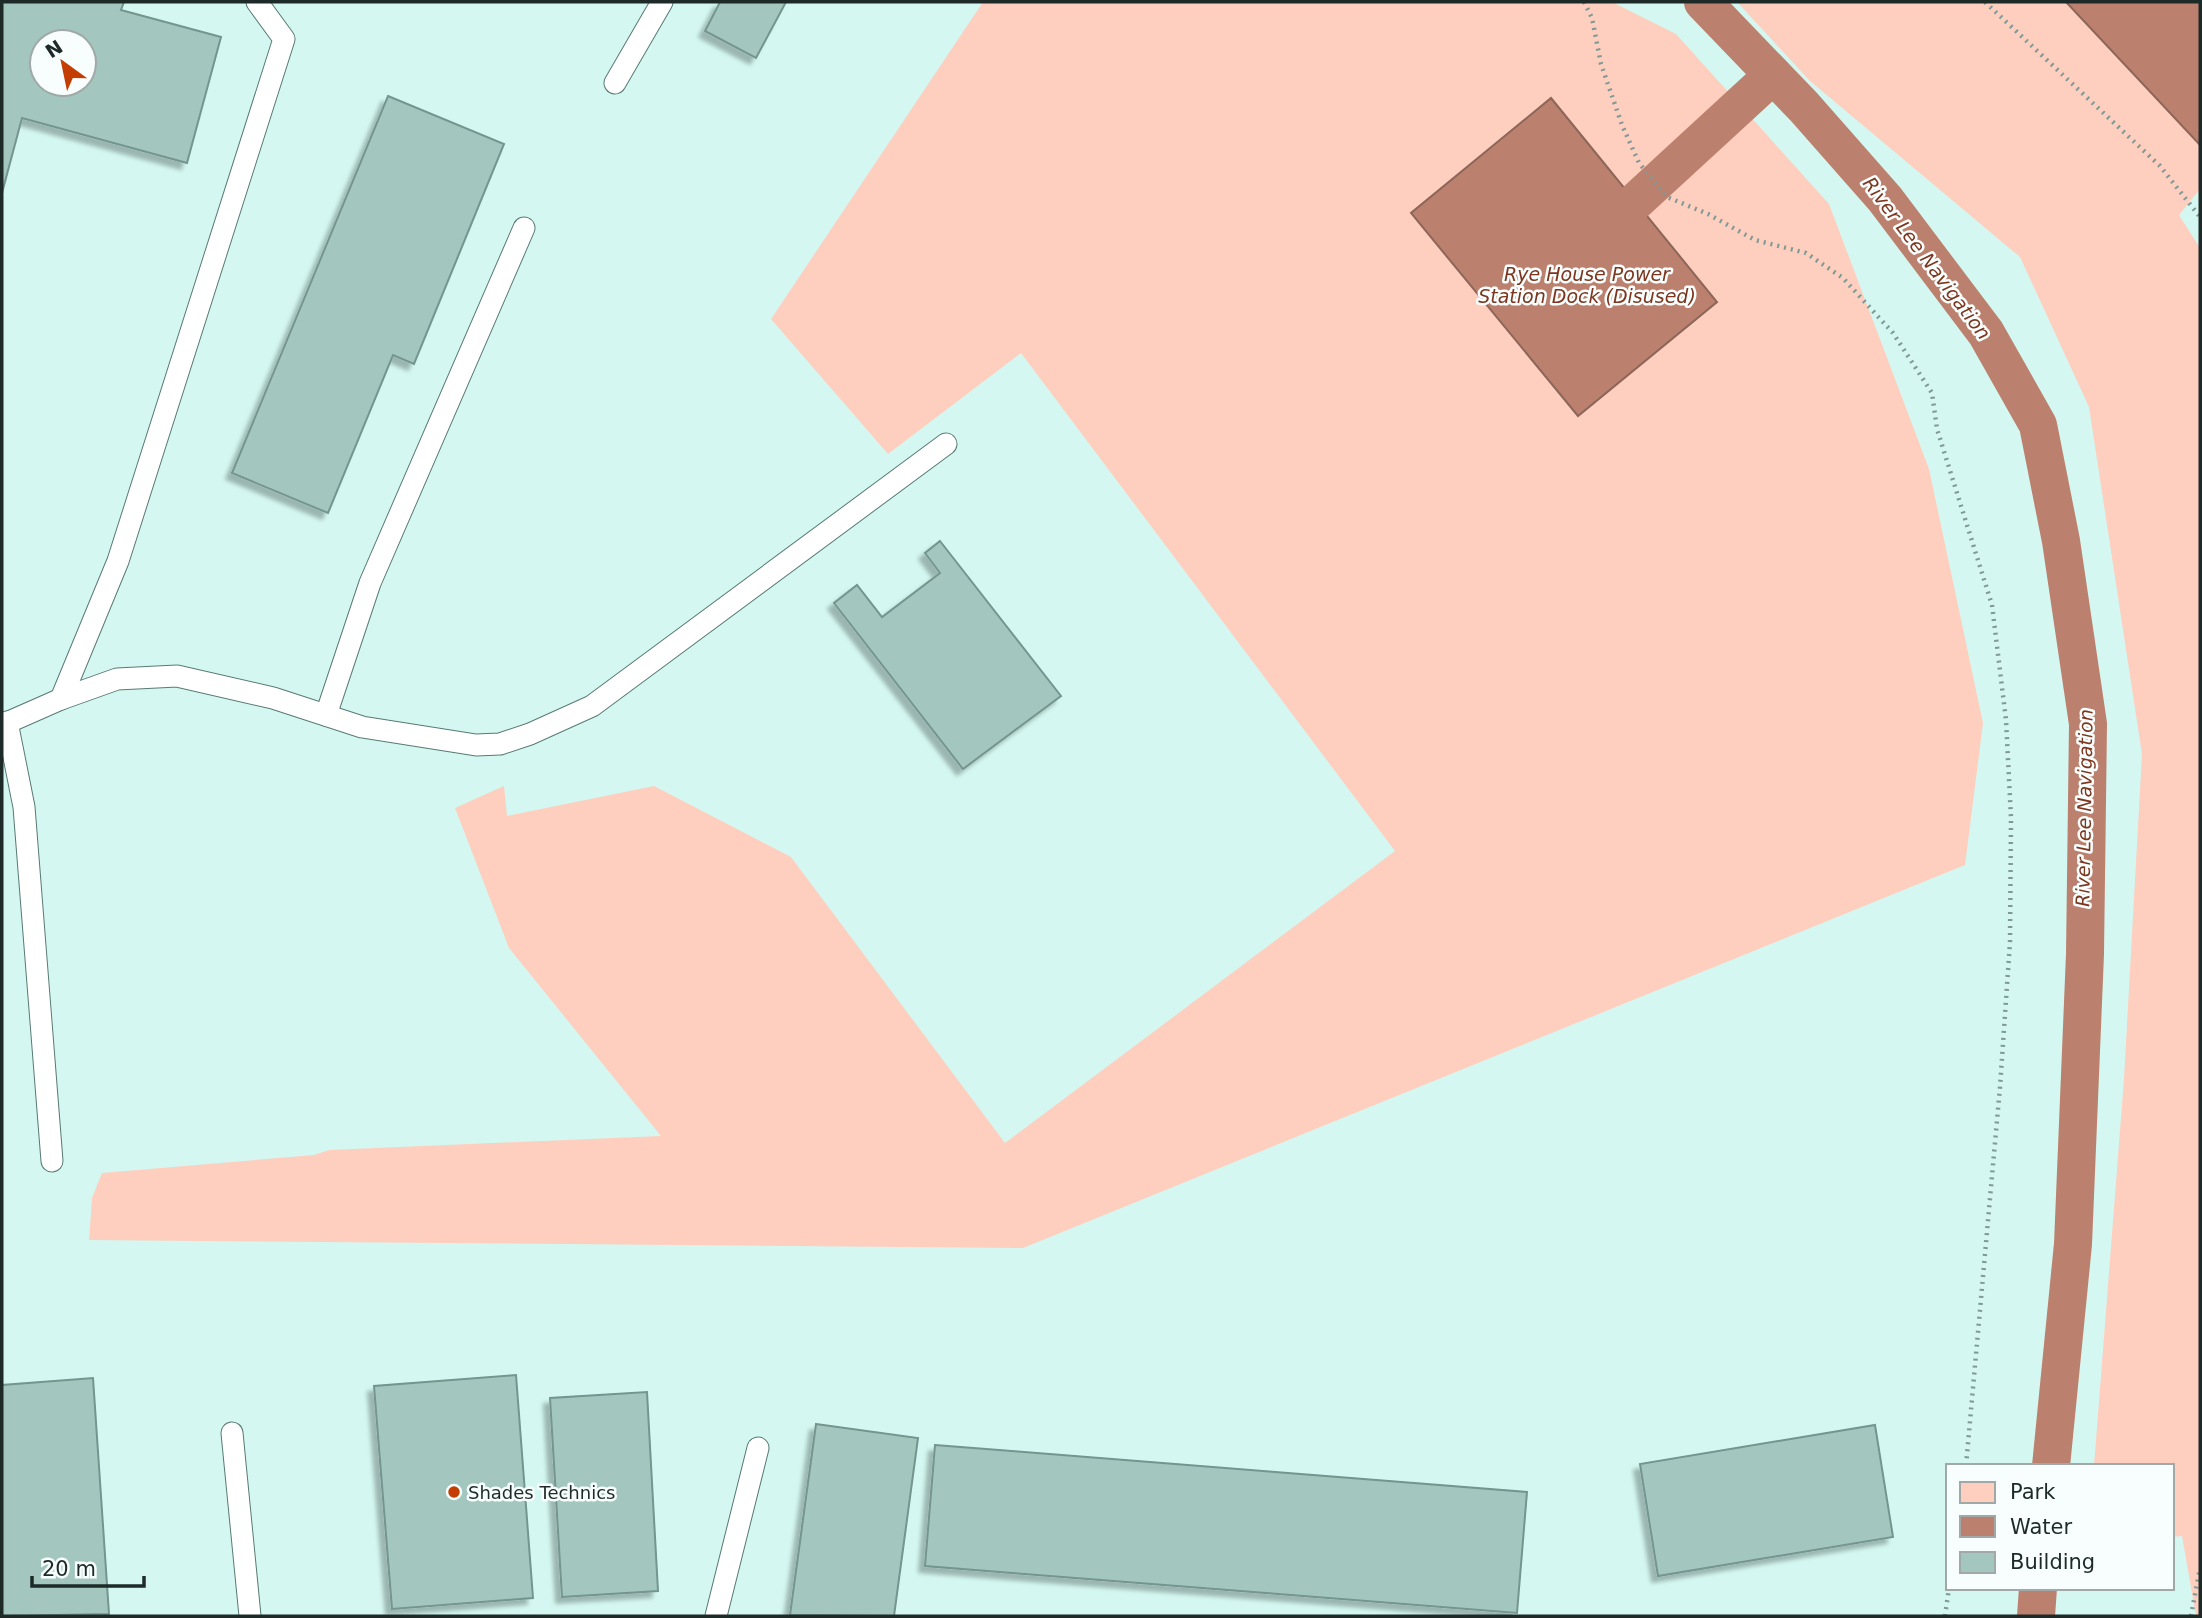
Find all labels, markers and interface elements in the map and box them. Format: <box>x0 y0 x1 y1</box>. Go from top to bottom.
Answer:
north arrow <box>28 28 98 98</box>
text: N <box>41 35 66 62</box>
water label: River Lee Navigation <box>1859 172 1995 344</box>
water label: Rye House Power Station Dock (Disused) <box>1478 263 1696 307</box>
water label: River Lee Navigation <box>2071 709 2097 907</box>
legend <box>1946 1464 2174 1590</box>
text: Park <box>2010 1480 2056 1504</box>
place label: Shades Technics <box>468 1482 615 1503</box>
marker: Shades Technics <box>446 1484 462 1500</box>
text: Water <box>2010 1515 2072 1539</box>
scale bar <box>32 1544 144 1588</box>
text: Building <box>2010 1550 2095 1574</box>
text: 20 m <box>42 1557 96 1581</box>

